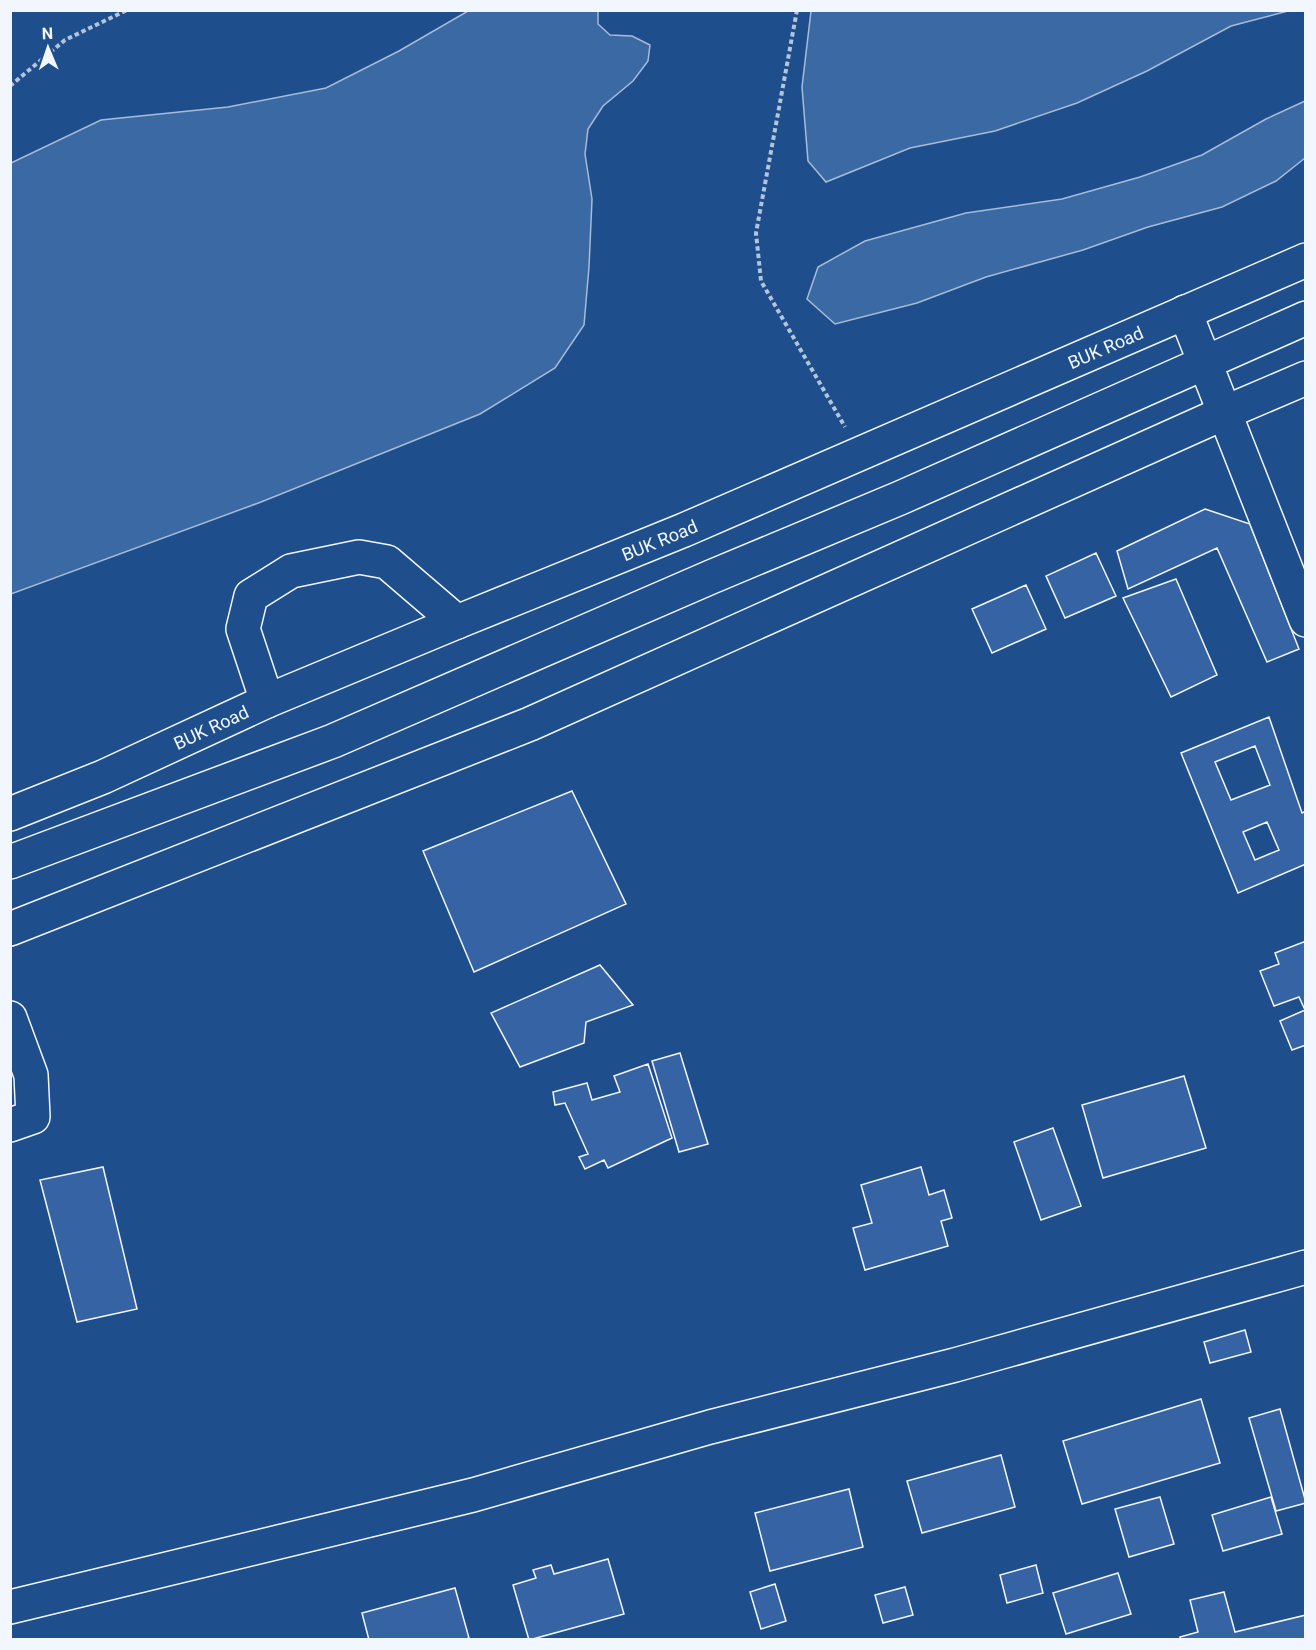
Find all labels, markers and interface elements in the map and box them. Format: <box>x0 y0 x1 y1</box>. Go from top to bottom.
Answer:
north arrow <box>18 18 78 78</box>
text: N <box>42 24 53 43</box>
street label: BUK Road <box>1065 321 1146 373</box>
street label: BUK Road <box>618 515 701 565</box>
street label: BUK Road <box>170 701 252 753</box>

